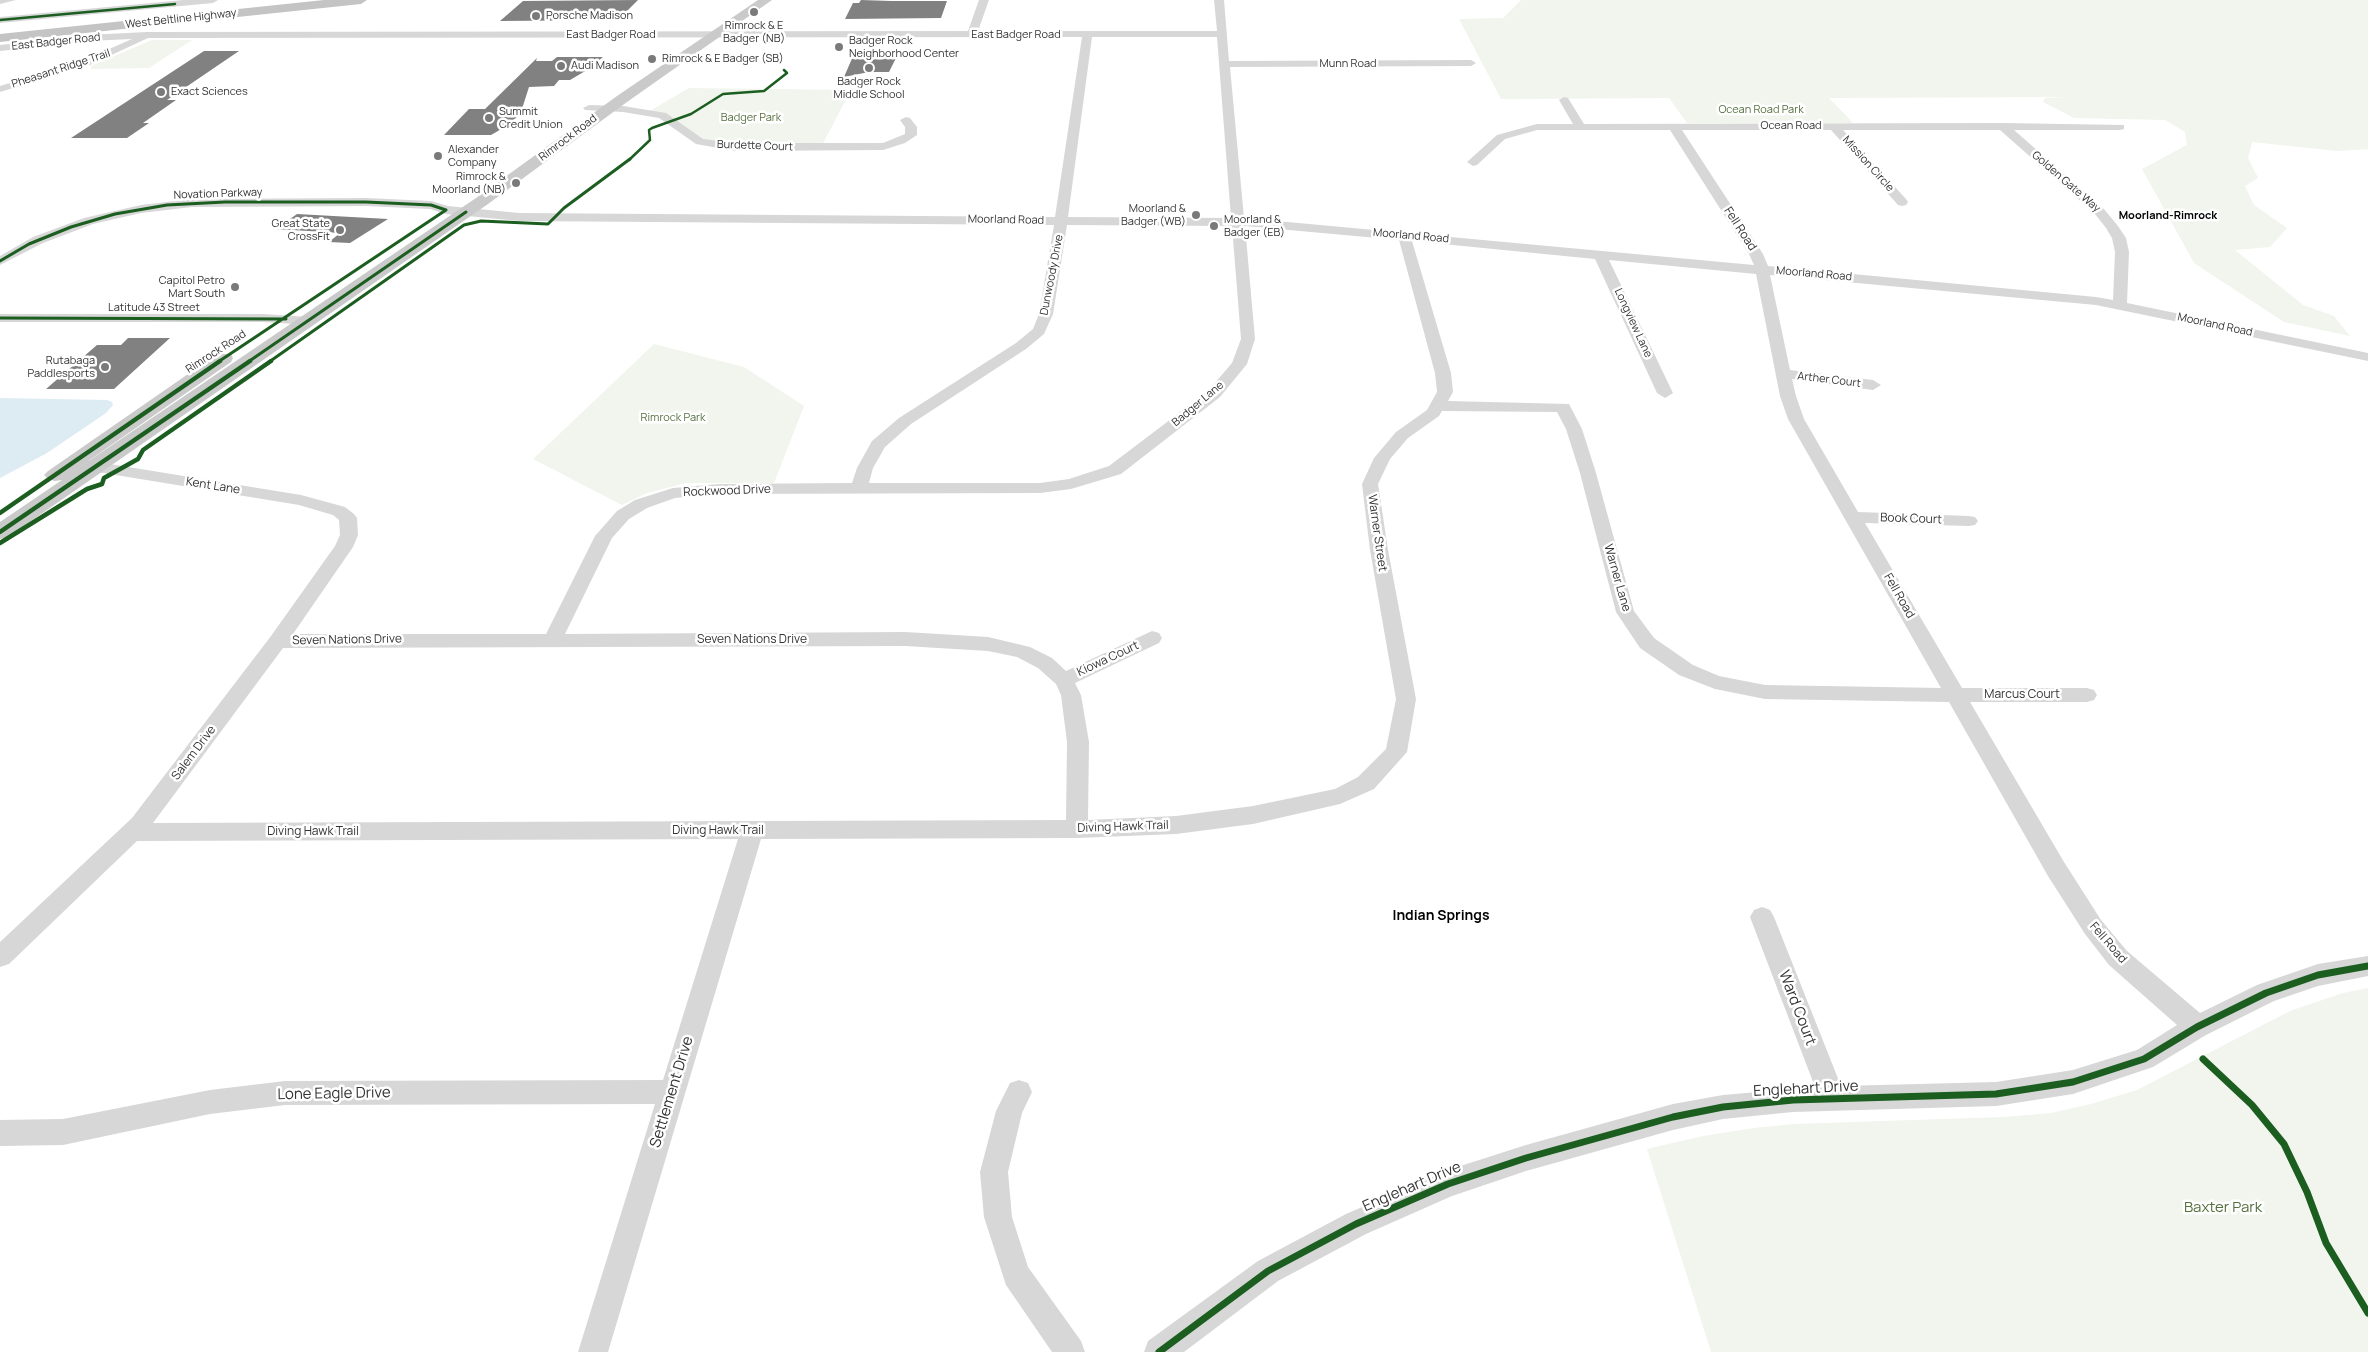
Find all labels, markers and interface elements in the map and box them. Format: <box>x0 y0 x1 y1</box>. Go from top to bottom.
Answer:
marker: Rimrock & E Badger (NB) <box>748 6 760 18</box>
street label: West Beltline Highway <box>125 7 237 31</box>
place label: Porsche Madison <box>546 9 633 23</box>
marker: Porsche Madison <box>530 10 542 22</box>
place label: Rimrock & E Badger (NB) <box>723 19 785 45</box>
street label: East Badger Road <box>566 28 656 42</box>
street label: East Badger Road <box>971 28 1061 42</box>
street label: East Badger Road <box>11 31 101 53</box>
place label: Badger Rock Neighborhood Center <box>849 34 959 60</box>
marker: Badger Rock Neighborhood Center <box>833 41 845 53</box>
street label: Pheasant Ridge Trail <box>10 47 112 91</box>
place label: Rimrock & E Badger (SB) <box>662 52 784 66</box>
marker: Rimrock & E Badger (SB) <box>646 53 658 65</box>
street label: Munn Road <box>1319 57 1377 71</box>
place label: Audi Madison <box>571 59 639 73</box>
marker: Audi Madison <box>555 60 567 72</box>
marker: Badger Rock Middle School <box>863 62 875 74</box>
place label: Badger Rock Middle School <box>833 75 905 101</box>
place label: Exact Sciences <box>171 85 248 99</box>
marker: Exact Sciences <box>155 86 167 98</box>
park label: Ocean Road Park <box>1718 103 1804 117</box>
place label: Summit Credit Union <box>499 105 563 131</box>
park label: Badger Park <box>721 111 781 125</box>
marker: Summit Credit Union <box>483 112 495 124</box>
street label: Rimrock Road <box>536 112 600 164</box>
street label: Ocean Road <box>1760 119 1822 133</box>
street label: Mission Circle <box>1840 133 1896 195</box>
street label: Burdette Court <box>717 138 793 154</box>
place label: Alexander Company <box>448 143 499 169</box>
street label: Golden Gate Way <box>2029 149 2103 215</box>
marker: Alexander Company <box>432 150 444 162</box>
place label: Rimrock & Moorland (NB) <box>432 170 506 196</box>
marker: Rimrock & Moorland (NB) <box>510 177 522 189</box>
street label: Novation Parkway <box>173 186 263 202</box>
place label: Moorland & Badger (WB) <box>1121 202 1186 228</box>
street label: Fell Road <box>1721 204 1759 254</box>
marker: Moorland & Badger (WB) <box>1190 209 1202 221</box>
district label: Moorland-Rimrock <box>2119 209 2217 223</box>
street label: Moorland Road <box>968 213 1044 227</box>
place label: Moorland & Badger (EB) <box>1224 213 1285 239</box>
place label: Great State CrossFit <box>271 217 330 243</box>
marker: Moorland & Badger (EB) <box>1208 220 1220 232</box>
marker: Great State CrossFit <box>334 224 346 236</box>
street label: Moorland Road <box>1372 226 1450 246</box>
street label: Dunwoody Drive <box>1038 234 1066 316</box>
street label: Moorland Road <box>1775 264 1853 284</box>
place label: Capitol Petro Mart South <box>159 274 225 300</box>
marker: Capitol Petro Mart South <box>229 281 241 293</box>
street label: Longview Lane <box>1611 286 1655 360</box>
street label: Latitude 43 Street <box>108 301 200 315</box>
street label: Moorland Road <box>2176 311 2254 339</box>
street label: Rimrock Road <box>183 328 249 376</box>
place label: Rutabaga Paddlesports <box>28 354 95 380</box>
marker: Rutabaga Paddlesports <box>99 361 111 373</box>
street label: Arther Court <box>1797 370 1861 390</box>
street label: Badger Lane <box>1170 379 1226 429</box>
park label: Rimrock Park <box>641 411 705 425</box>
street label: Kent Lane <box>185 475 241 497</box>
street label: Rockwood Drive <box>683 482 771 500</box>
street label: Warner Street <box>1364 494 1390 572</box>
street label: Book Court <box>1880 511 1942 527</box>
street label: Warner Lane <box>1601 543 1633 613</box>
street label: Fell Road <box>1880 571 1918 621</box>
street label: Seven Nations Drive <box>292 632 402 648</box>
street label: Seven Nations Drive <box>697 633 807 647</box>
street label: Kiowa Court <box>1075 638 1141 680</box>
street label: Marcus Court <box>1984 688 2060 702</box>
street label: Salem Drive <box>169 723 219 783</box>
street label: Diving Hawk Trail <box>1077 818 1169 836</box>
street label: Diving Hawk Trail <box>672 824 764 838</box>
street label: Diving Hawk Trail <box>267 825 359 839</box>
district label: Indian Springs <box>1392 908 1490 924</box>
street label: Fell Road <box>2086 920 2130 966</box>
street label: Ward Court <box>1774 968 1820 1048</box>
street label: Settlement Drive <box>647 1034 697 1150</box>
street label: Englehart Drive <box>1753 1077 1859 1101</box>
street label: Lone Eagle Drive <box>277 1084 391 1104</box>
street label: Englehart Drive <box>1360 1158 1464 1216</box>
park label: Baxter Park <box>2184 1199 2262 1217</box>

